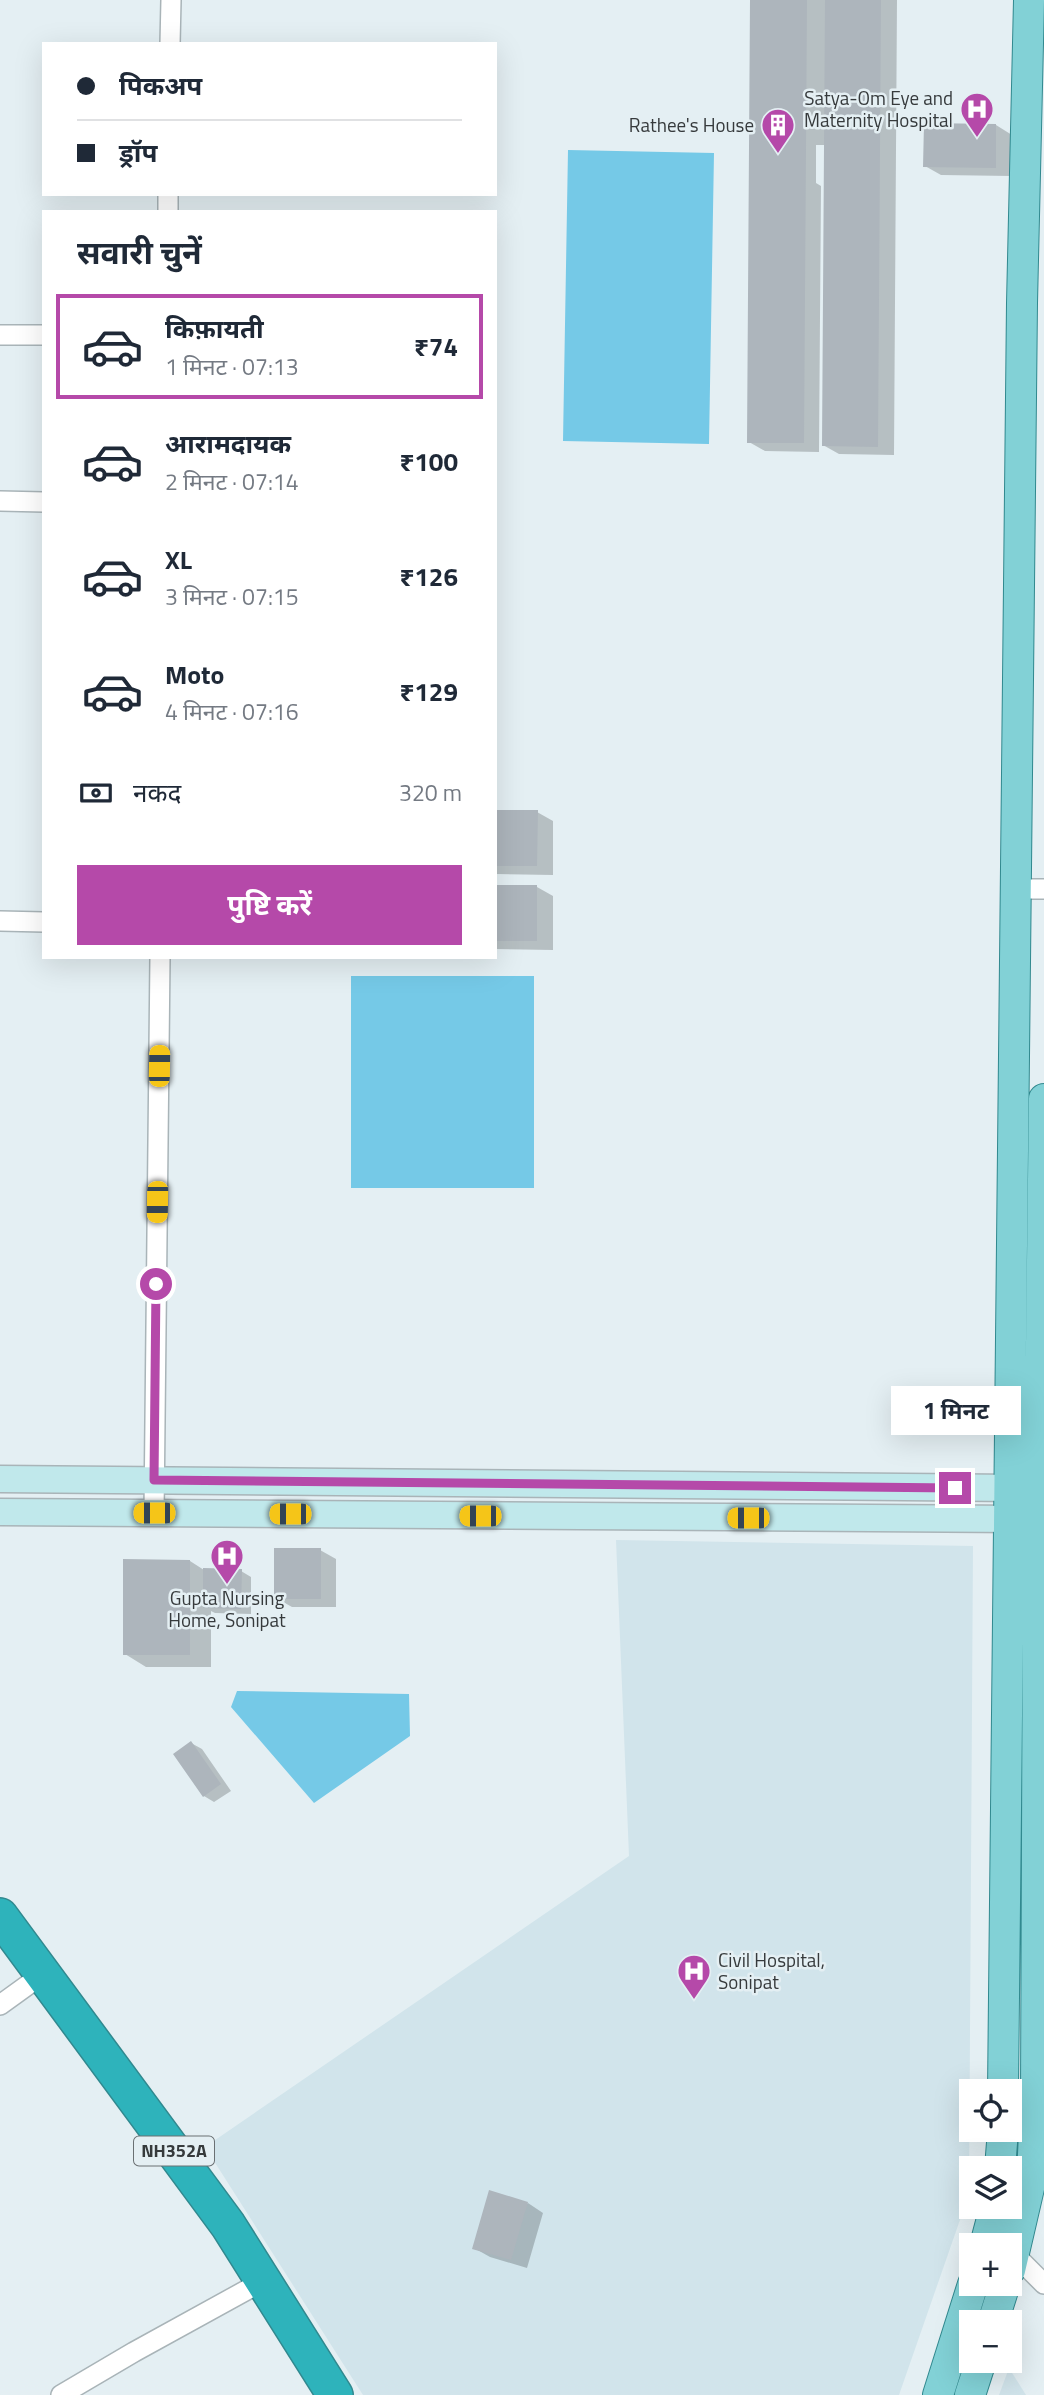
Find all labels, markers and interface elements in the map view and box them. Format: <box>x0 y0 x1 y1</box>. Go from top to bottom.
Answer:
text: पिकअप <box>119 66 202 105</box>
place label: Satya-Om Eye and Maternity Hospital <box>804 83 953 134</box>
hospital icon: Satya-Om Eye and Maternity Hospital <box>958 90 996 139</box>
building icon: Rathee's House <box>759 106 797 155</box>
place label: Rathee's House <box>629 110 754 139</box>
text: ड्रॉप <box>119 133 157 172</box>
text: सवारी चुनें <box>77 228 202 276</box>
text: किफ़ायती <box>165 309 264 348</box>
icon: car <box>81 315 144 378</box>
text: ₹74 <box>414 327 458 366</box>
text: 1 मिनट · 07:13 <box>165 349 299 384</box>
text: आरामदायक <box>165 424 291 463</box>
icon: car <box>81 430 144 493</box>
text: ₹100 <box>399 442 458 481</box>
text: 2 मिनट · 07:14 <box>165 464 299 499</box>
text: XL <box>165 540 192 579</box>
icon: car <box>81 545 144 608</box>
text: ₹126 <box>399 557 458 596</box>
text: 3 मिनट · 07:15 <box>165 579 299 614</box>
text: Moto <box>165 655 224 694</box>
icon: car <box>81 660 144 723</box>
text: ₹129 <box>399 672 458 711</box>
text: 4 मिनट · 07:16 <box>165 694 299 729</box>
text: नकद <box>133 773 181 812</box>
icon: cash <box>77 774 115 812</box>
text: 320 m <box>399 775 462 810</box>
button: पुष्टि करें <box>77 865 462 945</box>
car <box>149 1045 170 1087</box>
car <box>147 1181 168 1223</box>
route start <box>140 1268 172 1300</box>
callout: 1 मिनट <box>890 1386 1020 1436</box>
text: 1 मिनट <box>923 1393 989 1428</box>
route end <box>939 1472 971 1504</box>
car <box>134 1503 176 1524</box>
car <box>270 1504 312 1525</box>
car <box>460 1506 502 1527</box>
car <box>728 1508 770 1529</box>
hospital icon: Gupta Nursing Home, Sonipat <box>208 1537 246 1586</box>
place label: Gupta Nursing Home, Sonipat <box>168 1583 286 1634</box>
place label: Civil Hospital, Sonipat <box>718 1945 825 1996</box>
hospital icon: Civil Hospital, Sonipat <box>675 1952 713 2001</box>
map controls <box>959 2079 1022 2373</box>
button: locate <box>959 2079 1022 2142</box>
road number: NH352A <box>134 2136 214 2166</box>
button: layers <box>959 2156 1022 2219</box>
button: + <box>959 2233 1022 2296</box>
button: − <box>959 2310 1022 2373</box>

